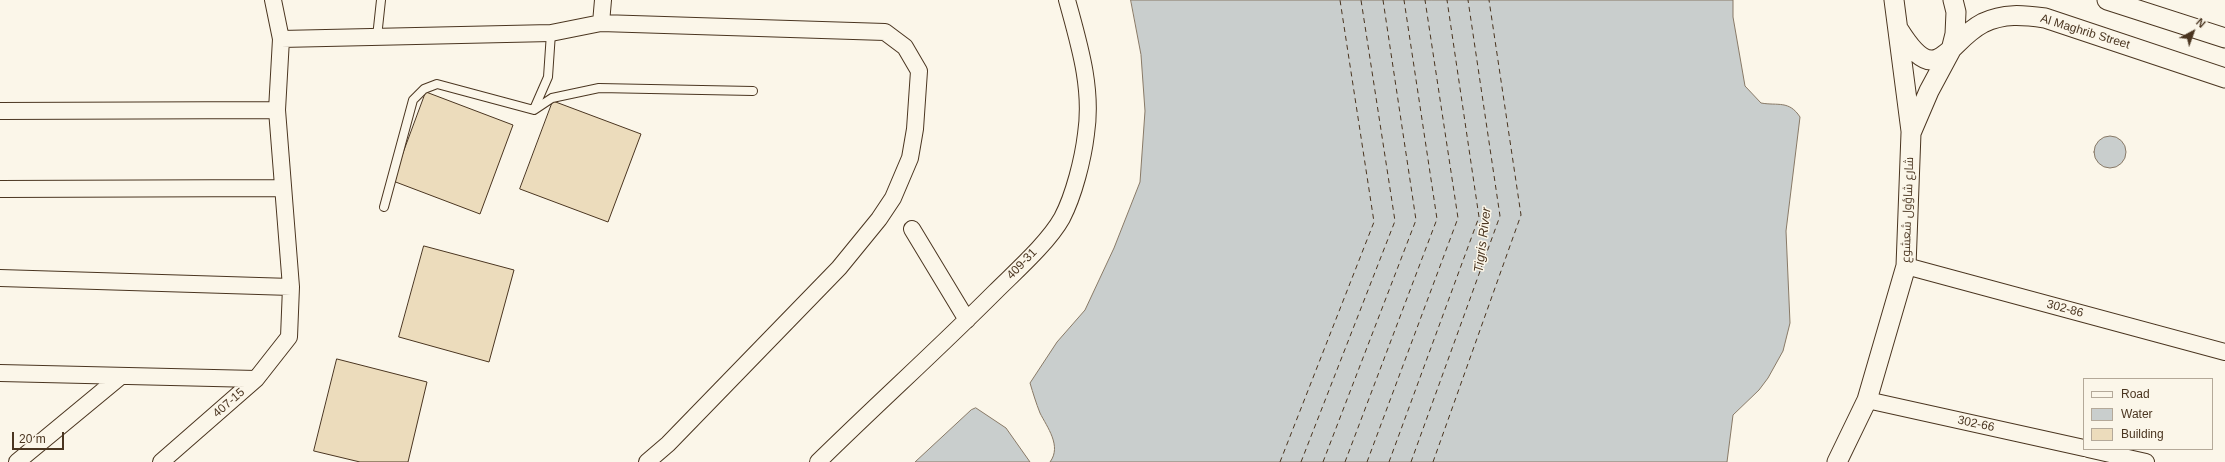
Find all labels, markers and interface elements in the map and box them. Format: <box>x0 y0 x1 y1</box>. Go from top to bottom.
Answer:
street label: Al Maghrib Street <box>2039 12 2131 52</box>
north arrow <box>2173 12 2213 52</box>
text: N <box>2194 16 2208 30</box>
street label: شارع شاؤول شعشوع <box>1899 157 1917 263</box>
water label: Tigris River <box>1471 206 1495 274</box>
street label: 409-31 <box>1004 246 1040 282</box>
street label: 302-86 <box>2045 297 2085 321</box>
legend <box>2083 378 2213 450</box>
street label: 407-15 <box>210 385 248 421</box>
text: Road <box>2121 387 2150 401</box>
text: Water <box>2121 407 2153 421</box>
street label: 302-66 <box>1956 413 1996 435</box>
scale bar <box>14 424 66 450</box>
text: Building <box>2121 427 2164 441</box>
text: 20 m <box>19 432 46 446</box>

